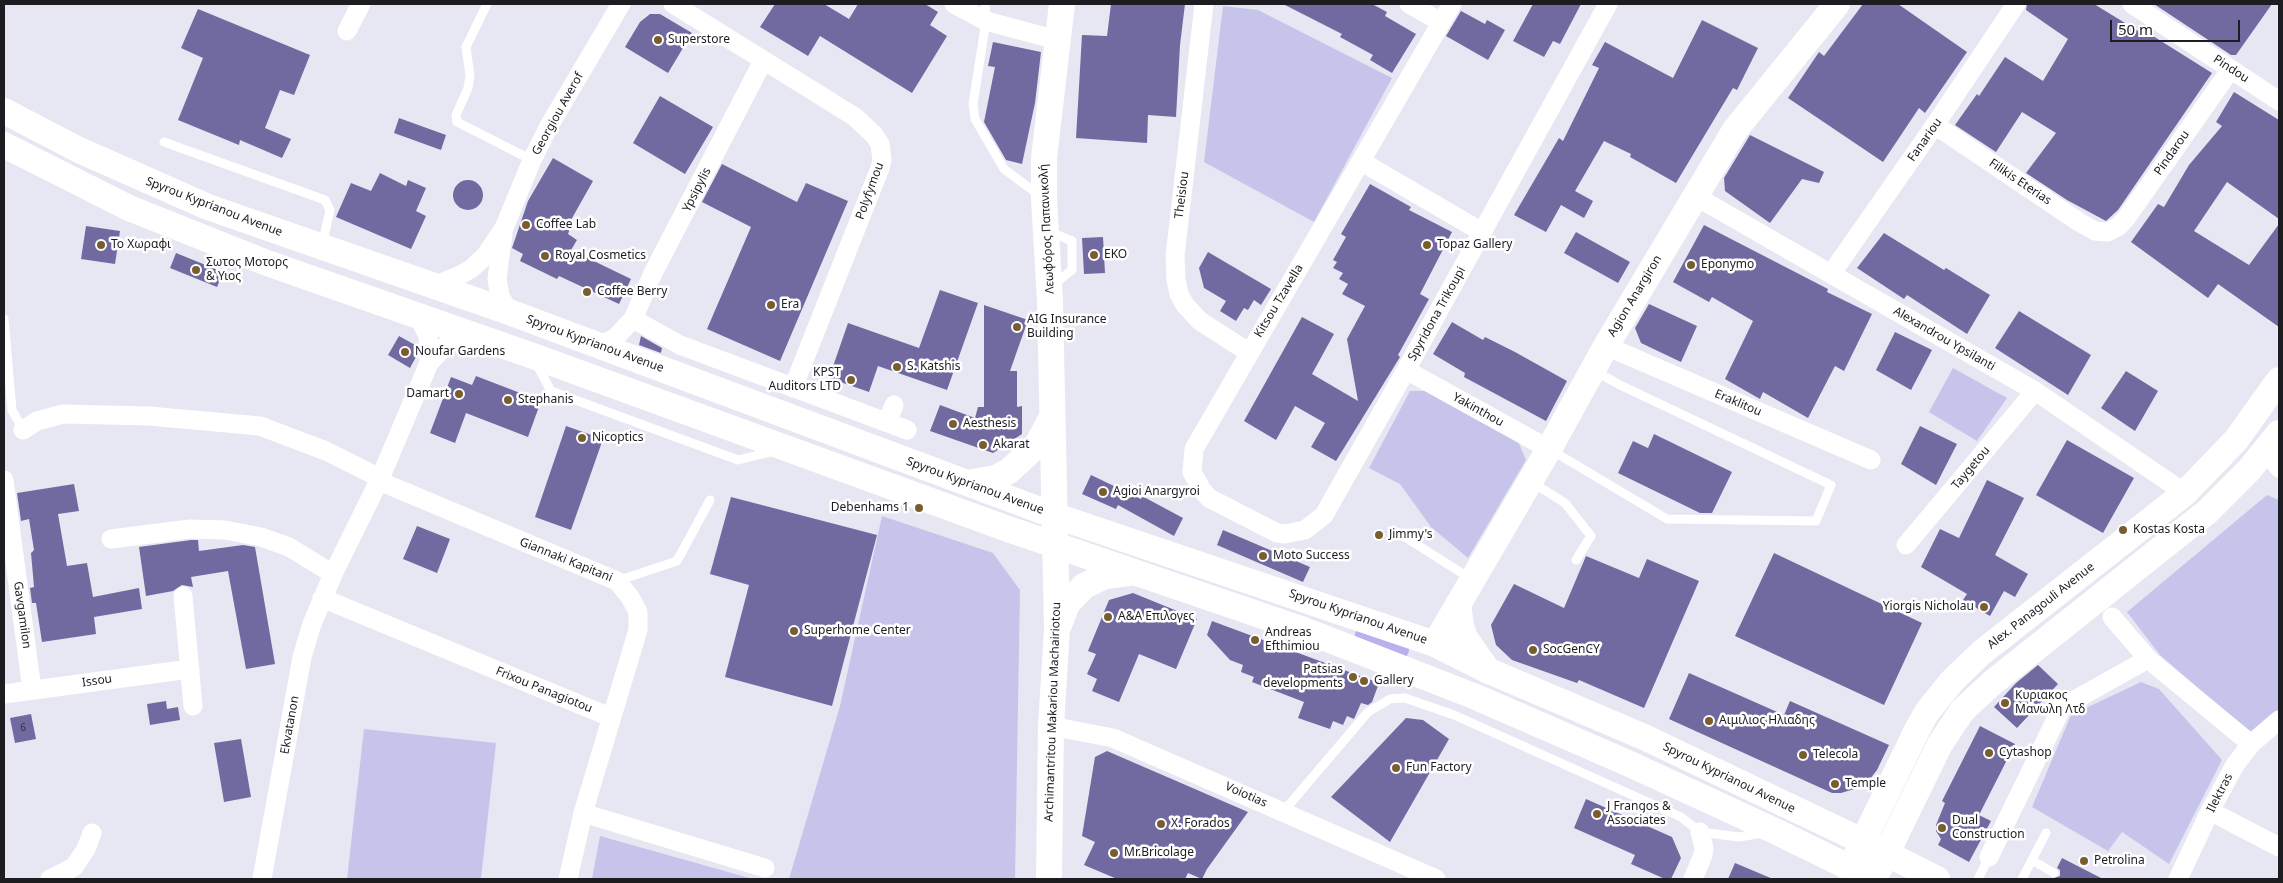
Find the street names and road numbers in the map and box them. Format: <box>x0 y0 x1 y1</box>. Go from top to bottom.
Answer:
street label: Pindou <box>2210 52 2252 86</box>
street label: Georgiou Averof <box>529 70 587 158</box>
street label: Fanariou <box>1905 115 1945 165</box>
street label: Pindarou <box>2151 128 2193 178</box>
street label: Filikis Eterias <box>1986 156 2054 208</box>
street label: Polyfymou <box>853 160 887 222</box>
street label: Λεωφόρος Παπανικολή <box>1036 164 1058 294</box>
street label: Ypsipylis <box>680 165 714 215</box>
street label: Theisiou <box>1172 171 1192 219</box>
street label: Spyrou Kyprianou Avenue <box>144 174 284 240</box>
street label: Agion Anargiron <box>1605 253 1665 339</box>
street label: Kitsou Tzavella <box>1252 262 1306 340</box>
street label: Spyridona Trikoupi <box>1405 264 1469 364</box>
street label: Alexandrou Ypsilanti <box>1891 304 1997 374</box>
street label: Spyrou Kyprianou Avenue <box>524 312 666 376</box>
street label: Eraklitou <box>1712 387 1764 419</box>
street label: Yakinthou <box>1450 390 1506 430</box>
street label: Taygetou <box>1949 444 1993 492</box>
street label: Spyrou Kyprianou Avenue <box>904 454 1046 518</box>
street label: Giannaki Kapitani <box>517 535 615 585</box>
street label: Alex. Panagouli Avenue <box>1985 560 2097 652</box>
street label: Gavgamilon <box>10 580 34 650</box>
street label: Spyrou Kyprianou Avenue <box>1287 587 1429 647</box>
street label: Archimantritou Makariou Machairiotou <box>1042 602 1064 822</box>
street label: Frixou Panagiotou <box>494 664 594 716</box>
street label: Issou <box>81 672 113 690</box>
street label: Ekvatanon <box>278 695 302 755</box>
street label: Spyrou Kyprianou Avenue <box>1660 740 1798 816</box>
street label: Ilektras <box>2204 771 2236 815</box>
street label: Voiotias <box>1223 779 1269 811</box>

